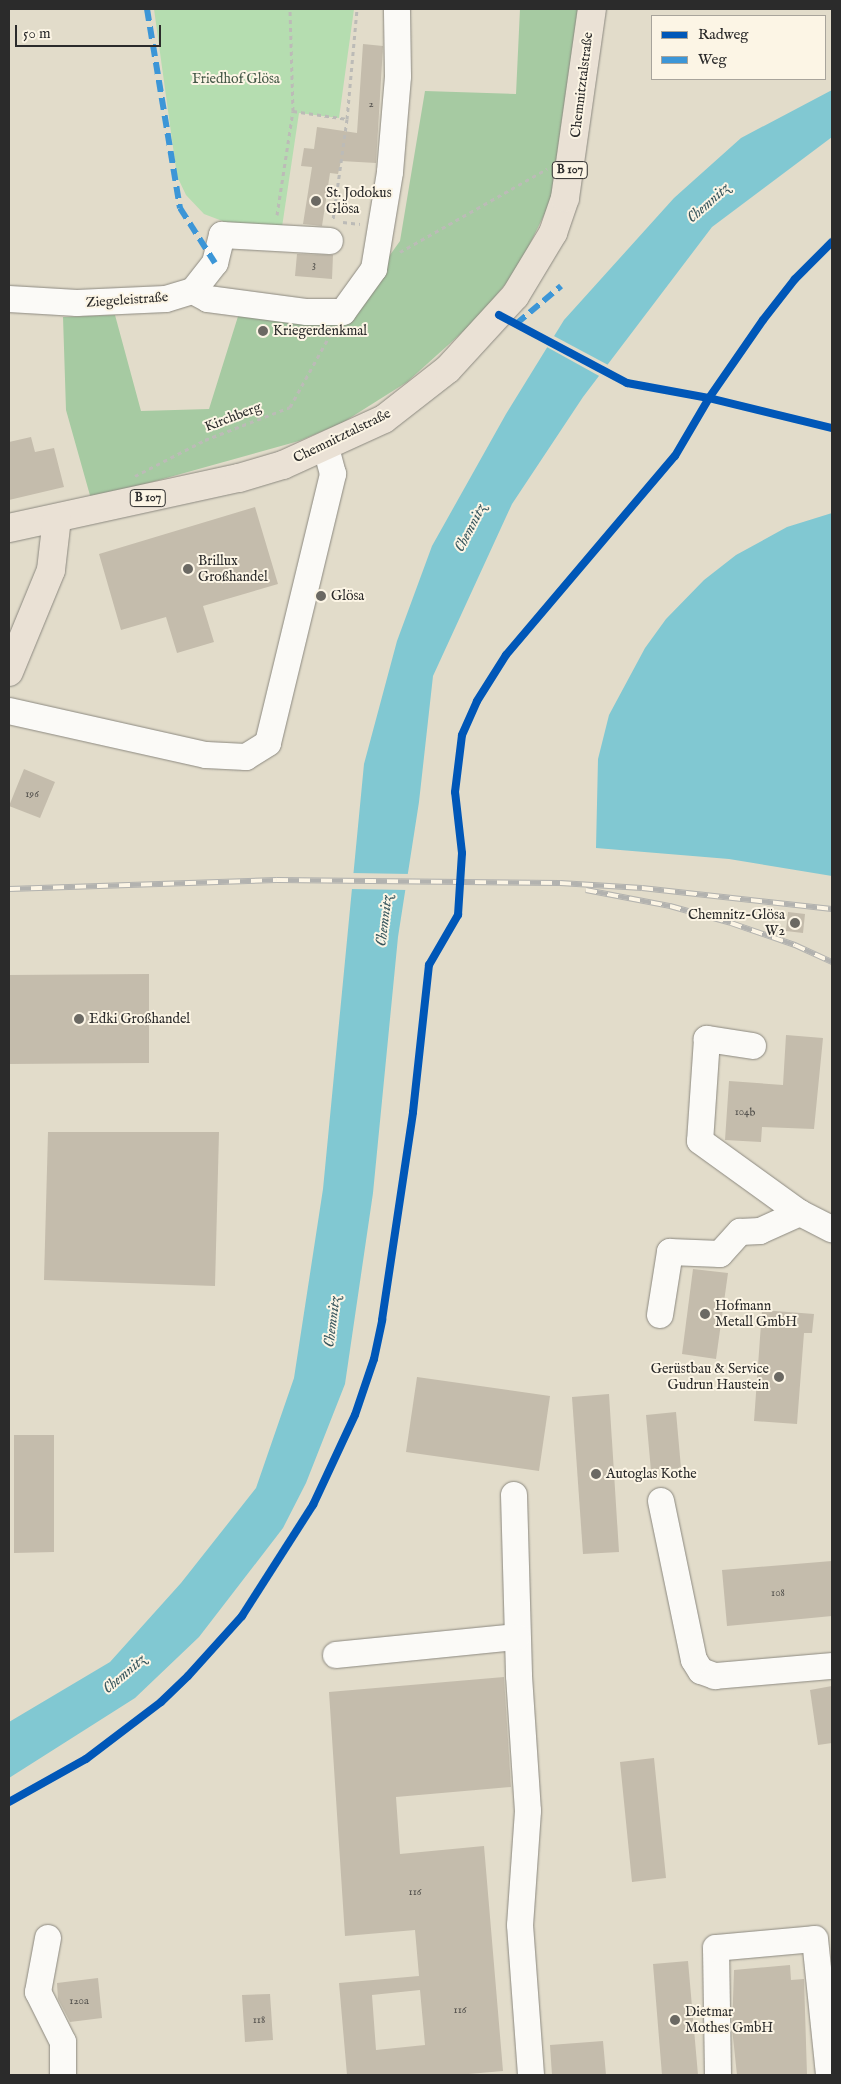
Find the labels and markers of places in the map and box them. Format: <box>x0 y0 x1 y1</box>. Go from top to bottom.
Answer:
place label: St. Jodokus Glösa <box>326 185 392 218</box>
marker: St. Jodokus Glösa <box>310 195 322 207</box>
place label: Kriegerdenkmal <box>273 323 367 339</box>
marker: Kriegerdenkmal <box>257 325 269 337</box>
place label: Brillux Großhandel <box>198 553 268 586</box>
marker: Brillux Großhandel <box>182 563 194 575</box>
place label: Glösa <box>331 588 364 604</box>
marker: Glösa <box>315 590 327 602</box>
place label: Chemnitz-Glösa W2 <box>688 907 785 940</box>
marker: Chemnitz-Glösa W2 <box>789 917 801 929</box>
place label: Edki Großhandel <box>89 1011 190 1027</box>
marker: Edki Großhandel <box>73 1013 85 1025</box>
place label: Hofmann Metall GmbH <box>715 1298 797 1330</box>
marker: Hofmann Metall GmbH <box>699 1308 711 1320</box>
place label: Gerüstbau & Service Gudrun Haustein <box>651 1361 769 1394</box>
marker: Gerüstbau & Service Gudrun Haustein <box>773 1371 785 1383</box>
place label: Autoglas Kothe <box>606 1466 697 1482</box>
marker: Autoglas Kothe <box>590 1468 602 1480</box>
place label: Dietmar Mothes GmbH <box>685 2004 773 2036</box>
marker: Dietmar Mothes GmbH <box>669 2014 681 2026</box>

